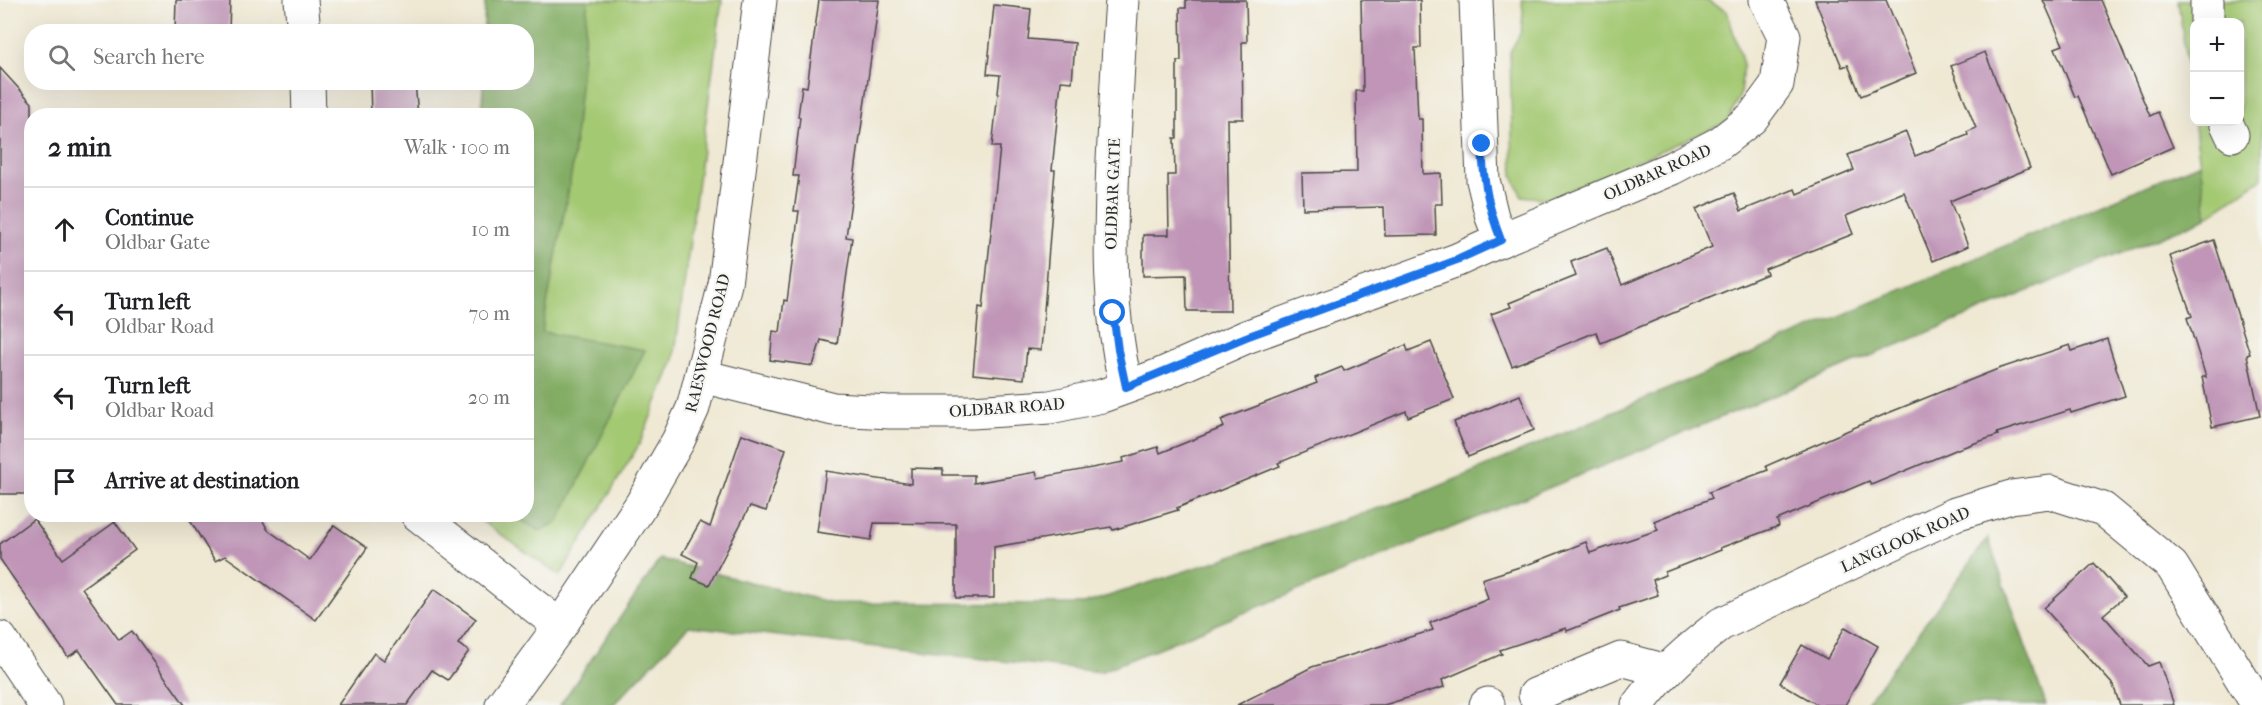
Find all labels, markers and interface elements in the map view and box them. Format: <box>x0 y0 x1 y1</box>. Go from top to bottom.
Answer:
map controls <box>2190 18 2244 126</box>
button: + <box>2190 18 2244 72</box>
search box <box>24 24 534 90</box>
icon: search <box>45 41 78 74</box>
text: Search here <box>93 44 205 70</box>
button: − <box>2190 72 2244 126</box>
route end <box>1468 130 1494 156</box>
text: 2 min <box>48 132 111 163</box>
text: Walk · 100 m <box>404 136 510 159</box>
street label: OLDBAR GATE <box>1101 138 1124 250</box>
street label: OLDBAR ROAD <box>1600 140 1714 205</box>
text: Continue <box>105 205 194 231</box>
icon: ahead <box>48 213 81 246</box>
text: 10 m <box>471 218 510 241</box>
text: Oldbar Gate <box>105 231 210 254</box>
street label: RAESWOOD ROAD <box>681 272 734 414</box>
text: Turn left <box>105 289 191 315</box>
icon: left <box>48 297 81 330</box>
route start <box>1099 299 1125 325</box>
text: 70 m <box>468 302 510 325</box>
text: Oldbar Road <box>105 315 214 338</box>
text: Turn left <box>105 373 191 399</box>
icon: left <box>48 381 81 414</box>
text: 20 m <box>468 386 510 409</box>
street label: OLDBAR ROAD <box>948 394 1066 421</box>
text: Oldbar Road <box>105 399 214 422</box>
icon: arrive <box>48 465 81 498</box>
text: Arrive at destination <box>105 468 299 494</box>
street label: LANGLOOK ROAD <box>1838 502 1973 577</box>

